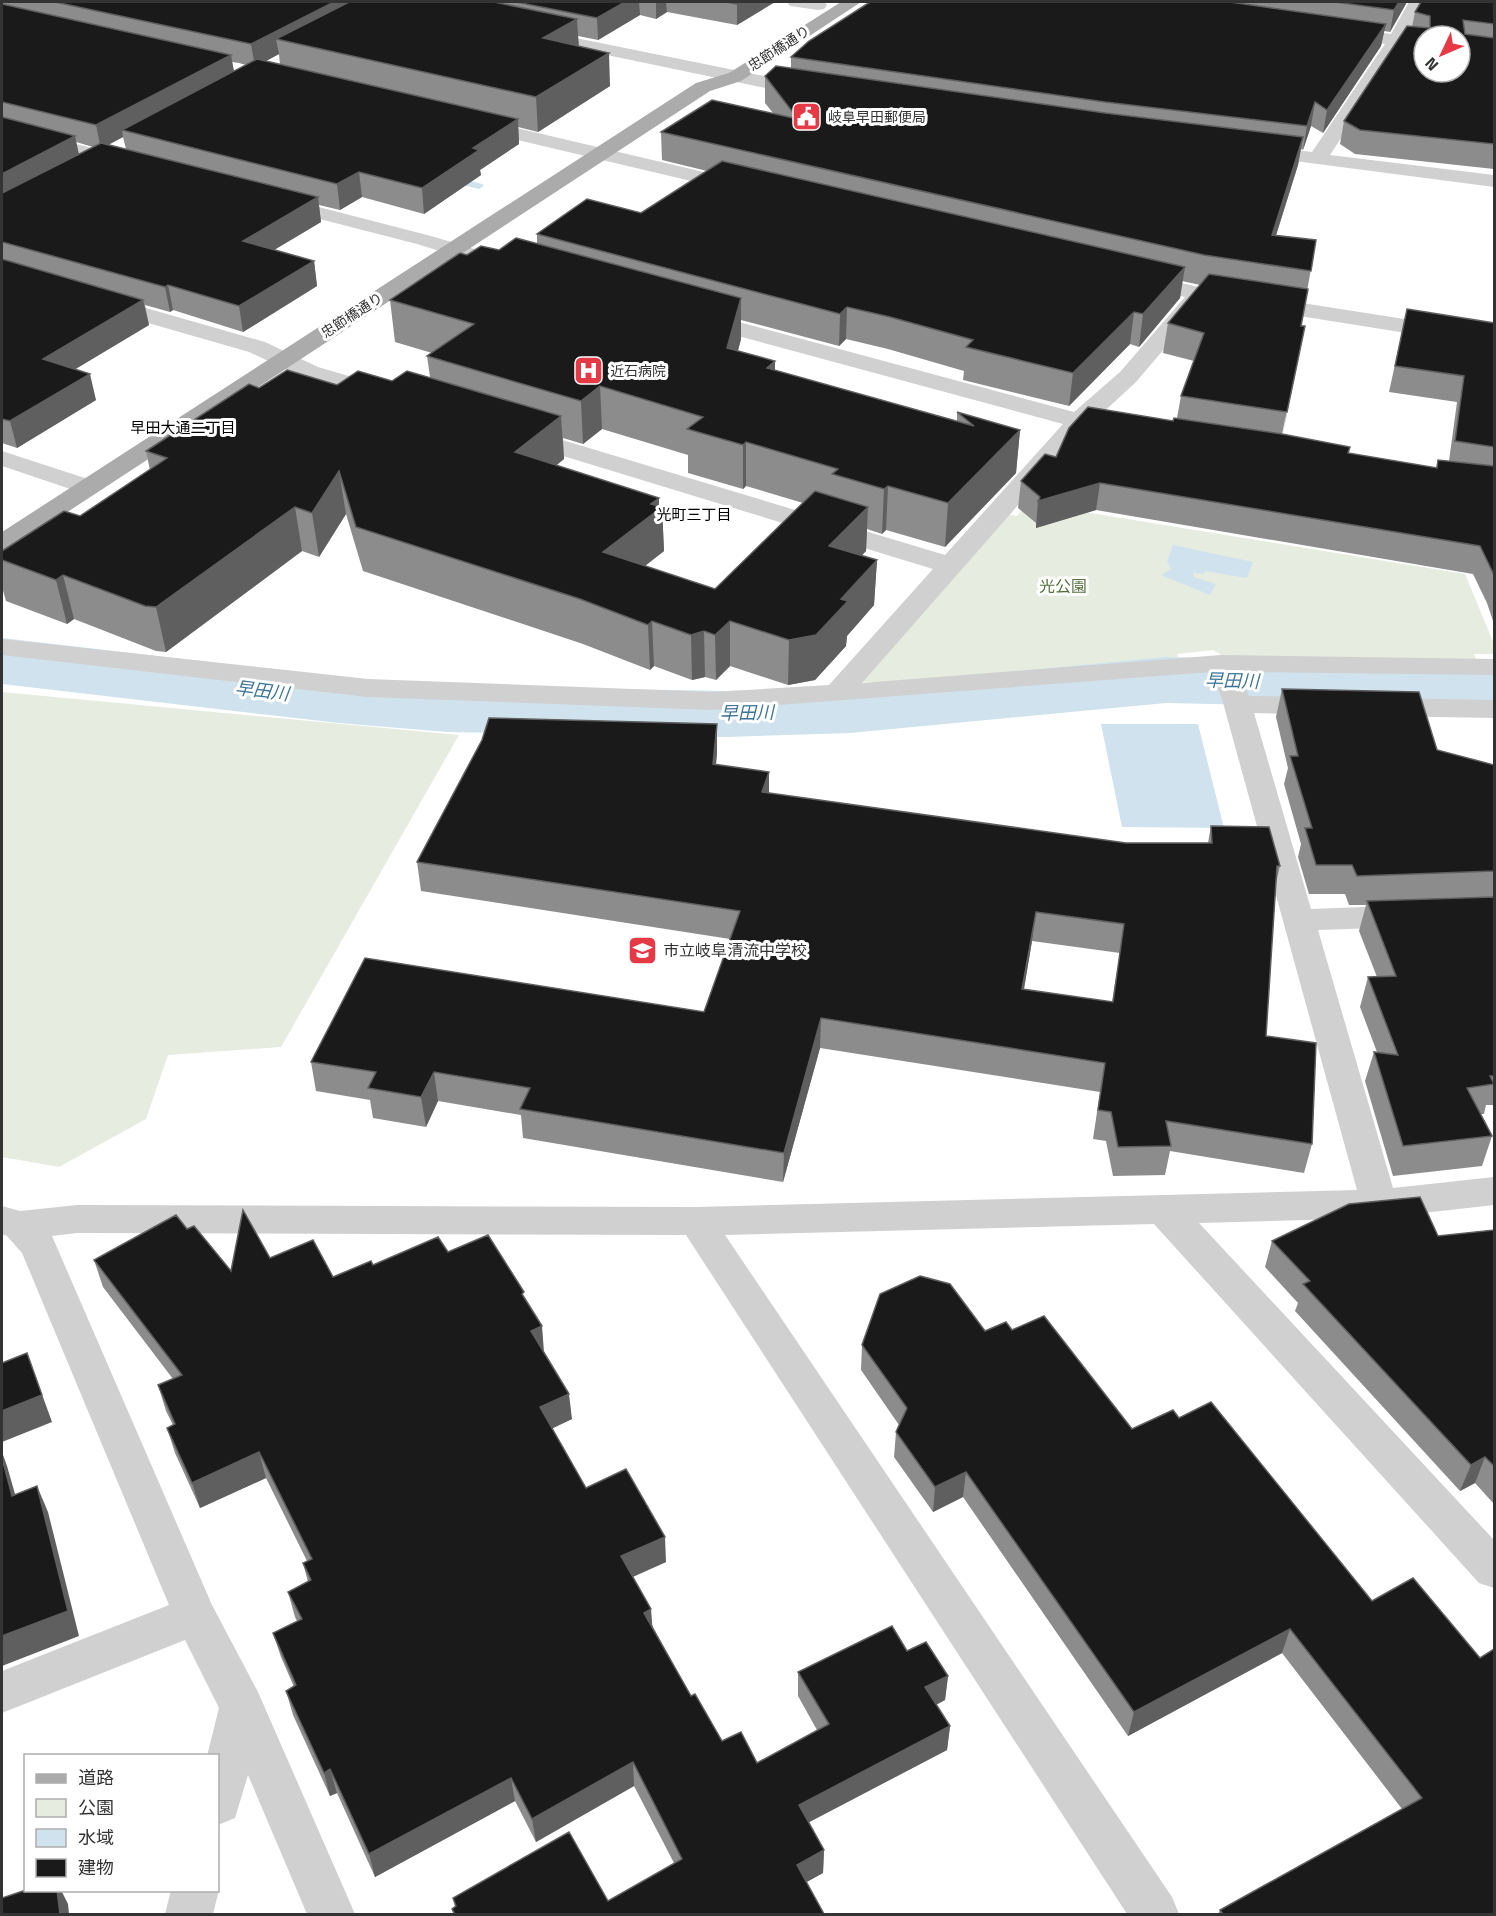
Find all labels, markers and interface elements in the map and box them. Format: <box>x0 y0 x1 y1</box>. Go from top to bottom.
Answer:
street label: 忠節橋通り <box>744 20 814 75</box>
north arrow <box>1412 24 1472 84</box>
text: N <box>1419 52 1444 77</box>
public building icon: 岐阜早田郵便局 <box>791 101 823 133</box>
place label: 岐阜早田郵便局 <box>828 106 926 127</box>
street label: 忠節橋通り <box>317 287 387 342</box>
hospital icon: 近石病院 <box>573 355 605 387</box>
place label: 近石病院 <box>610 360 666 381</box>
district label: 早田大通二丁目 <box>130 416 236 439</box>
district label: 光町三丁目 <box>656 503 732 526</box>
park label: 光公園 <box>1039 574 1087 598</box>
water label: 早田川 <box>1205 667 1261 695</box>
water label: 早田川 <box>234 674 292 707</box>
water label: 早田川 <box>720 698 776 726</box>
school or university icon: 市立岐阜清流中学校 <box>626 934 658 966</box>
place label: 市立岐阜清流中学校 <box>663 938 807 962</box>
legend <box>24 1754 219 1892</box>
text: 道路 <box>78 1764 114 1791</box>
text: 公園 <box>78 1794 114 1821</box>
text: 水域 <box>78 1824 114 1851</box>
text: 建物 <box>78 1854 114 1881</box>

